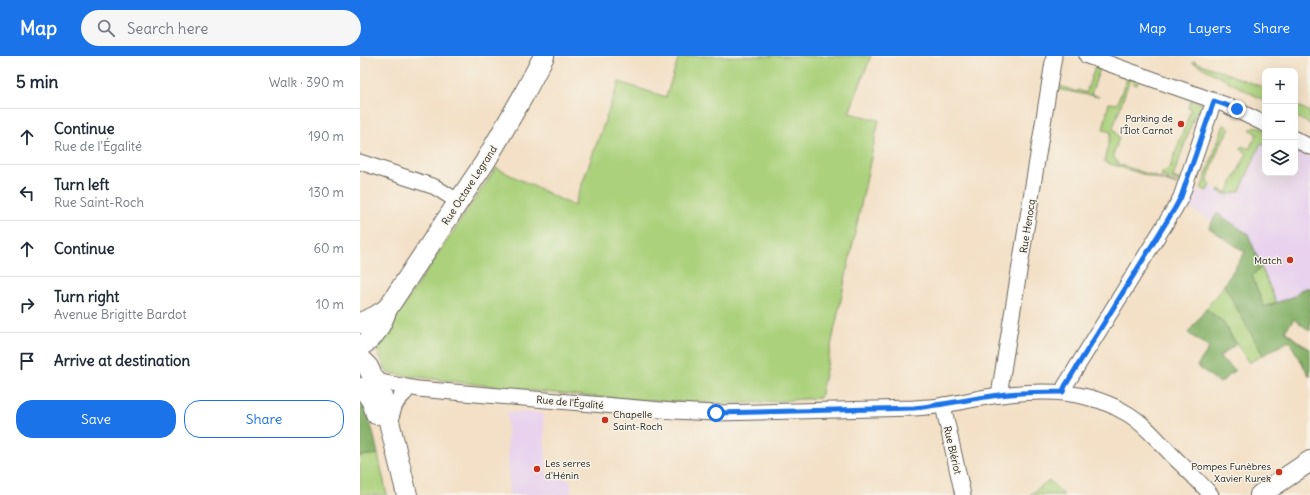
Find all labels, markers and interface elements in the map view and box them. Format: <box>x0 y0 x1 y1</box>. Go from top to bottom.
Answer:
search box <box>81 10 361 46</box>
text: Map <box>20 16 57 40</box>
icon: search <box>95 17 117 39</box>
text: Search here <box>127 19 208 38</box>
text: Map <box>1139 19 1166 37</box>
text: Layers <box>1188 19 1231 37</box>
text: Share <box>1253 19 1290 37</box>
map controls <box>1262 68 1298 176</box>
button: + <box>1262 68 1298 104</box>
text: 5 min <box>16 71 58 93</box>
text: Walk · 390 m <box>269 74 344 91</box>
route end <box>1228 100 1246 118</box>
button: − <box>1262 104 1298 140</box>
place label: Parking de l'Îlot Carnot <box>1120 112 1174 137</box>
text: Continue <box>54 119 115 138</box>
marker: Parking de l'Îlot Carnot <box>1176 119 1186 129</box>
icon: ahead <box>16 126 38 148</box>
text: 190 m <box>308 128 344 145</box>
text: Rue de l'Égalité <box>54 138 142 155</box>
button: layers <box>1262 140 1298 176</box>
street label: Rue Octave Legrand <box>439 143 500 227</box>
text: Turn left <box>54 175 109 194</box>
icon: left <box>16 182 38 204</box>
text: 130 m <box>308 184 344 201</box>
text: Rue Saint-Roch <box>54 194 144 211</box>
street label: Rue Henocq <box>1017 198 1038 254</box>
icon: ahead <box>16 238 38 260</box>
text: Continue <box>54 239 115 258</box>
text: 60 m <box>313 240 344 257</box>
place label: Match <box>1254 254 1282 267</box>
marker: Match <box>1285 255 1295 265</box>
text: Turn right <box>54 287 119 306</box>
icon: right <box>16 294 38 316</box>
text: 10 m <box>316 296 344 313</box>
text: Avenue Brigitte Bardot <box>54 306 187 323</box>
icon: arrive <box>16 350 38 372</box>
text: Arrive at destination <box>54 351 190 370</box>
street label: Rue de l'Égalité <box>536 393 604 412</box>
button: Save <box>16 400 176 438</box>
button: Share <box>184 400 344 438</box>
route start <box>707 404 725 422</box>
place label: Chapelle Saint-Roch <box>613 408 663 433</box>
marker: Chapelle Saint-Roch <box>600 415 610 425</box>
street label: Rue Blériot <box>941 425 965 476</box>
place label: Les serres d'Hénin <box>545 457 591 482</box>
place label: Pompes Funèbres Xavier Kurek <box>1191 460 1271 485</box>
marker: Les serres d'Hénin <box>532 464 542 474</box>
marker: Pompes Funèbres Xavier Kurek <box>1274 467 1284 477</box>

